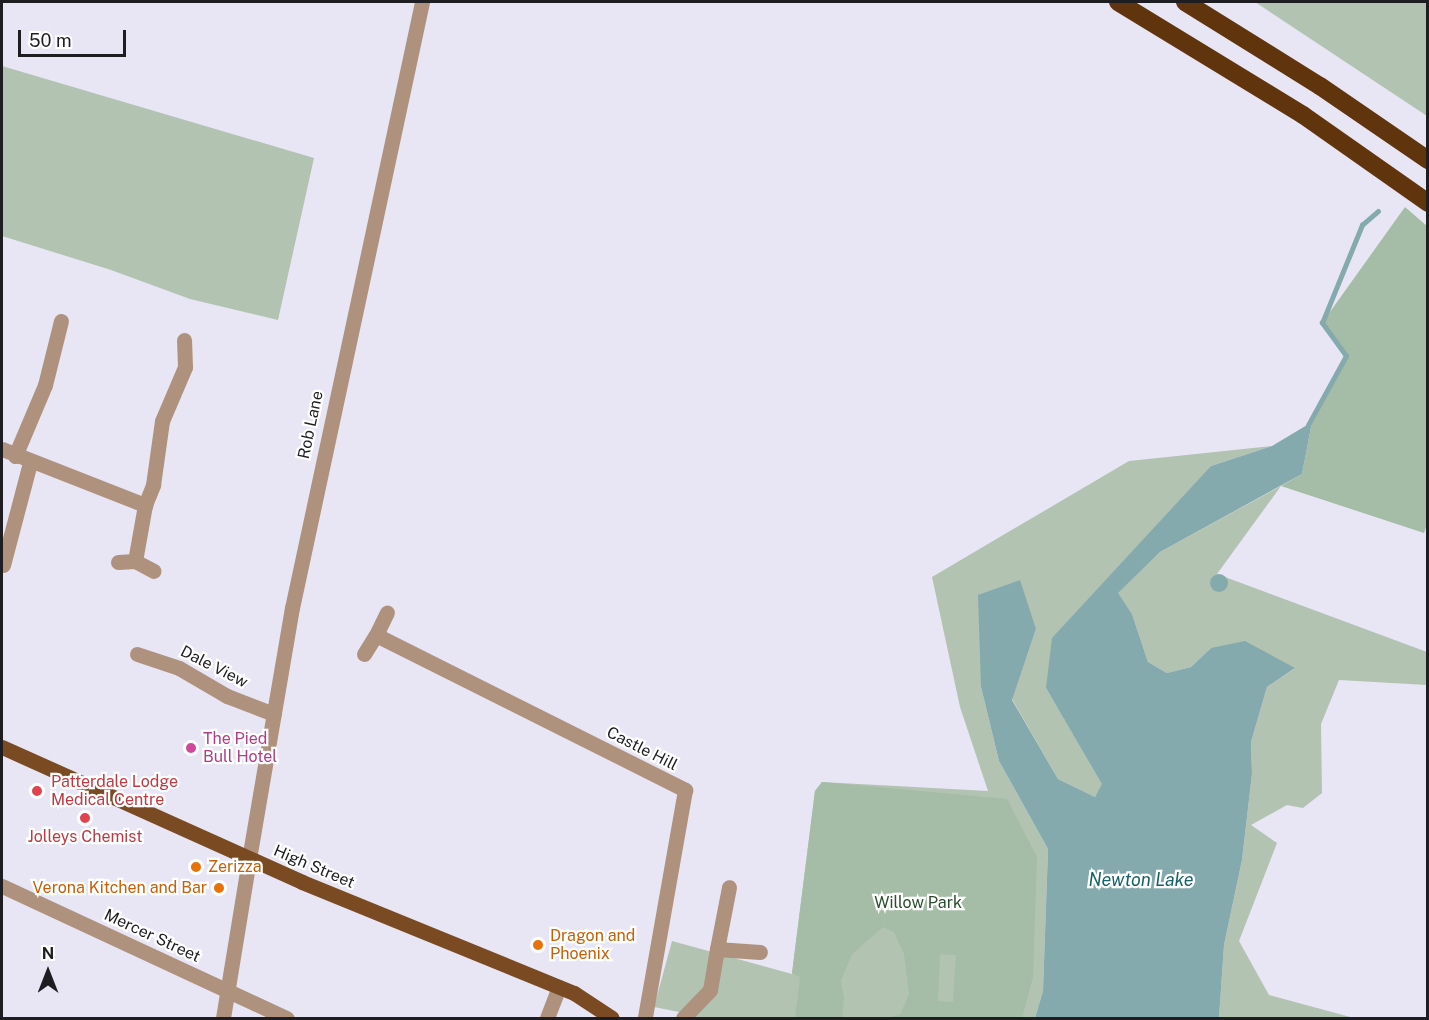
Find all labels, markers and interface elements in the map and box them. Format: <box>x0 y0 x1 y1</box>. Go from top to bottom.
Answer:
scale bar <box>21 18 129 56</box>
text: 50 m <box>29 30 72 51</box>
street label: Rob Lane <box>294 389 328 461</box>
street label: Dale View <box>177 642 251 692</box>
street label: Castle Hill <box>603 723 681 775</box>
place label: The Pied Bull Hotel <box>203 729 277 767</box>
marker: The Pied Bull Hotel <box>184 741 198 755</box>
place label: Patterdale Lodge Medical Centre <box>51 772 178 810</box>
marker: Patterdale Lodge Medical Centre <box>28 782 46 800</box>
marker: Jolleys Chemist <box>78 811 92 825</box>
place label: Jolleys Chemist <box>28 827 142 847</box>
street label: High Street <box>271 841 357 893</box>
place label: Zerizza <box>208 857 262 877</box>
marker: Zerizza <box>189 860 203 874</box>
water label: Newton Lake <box>1088 869 1194 891</box>
place label: Verona Kitchen and Bar <box>33 878 207 898</box>
marker: Verona Kitchen and Bar <box>212 881 226 895</box>
park label: Willow Park <box>874 893 962 913</box>
street label: Mercer Street <box>101 905 203 967</box>
place label: Dragon and Phoenix <box>550 926 635 964</box>
marker: Dragon and Phoenix <box>531 938 545 952</box>
north arrow <box>18 942 78 1002</box>
text: N <box>42 944 54 963</box>

